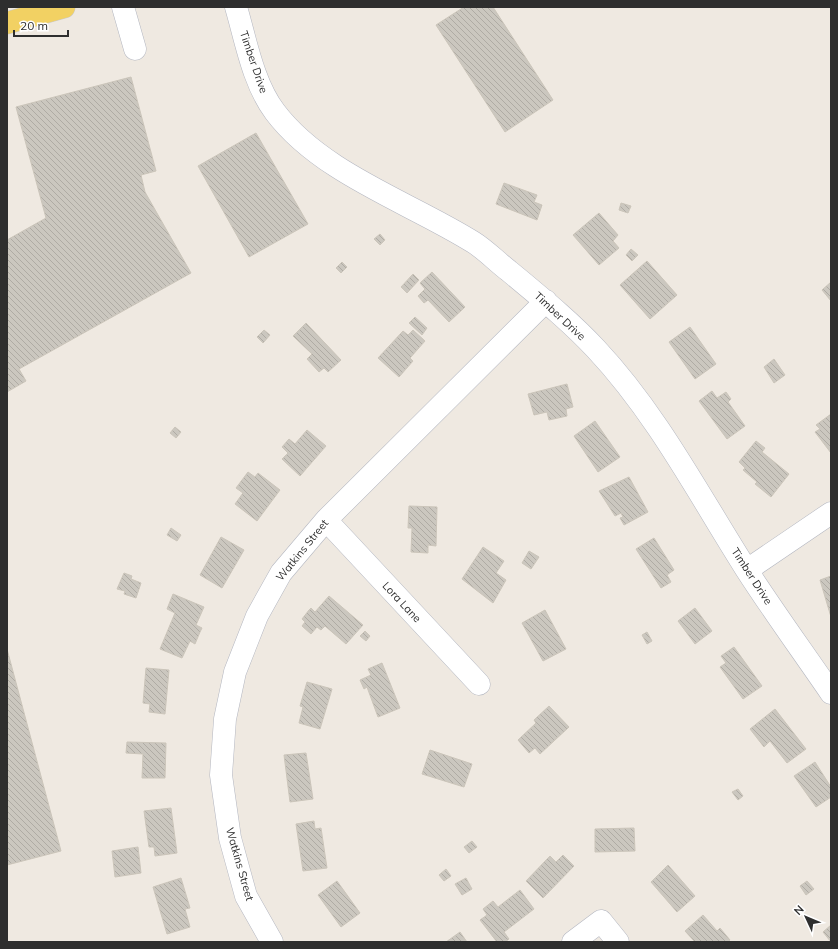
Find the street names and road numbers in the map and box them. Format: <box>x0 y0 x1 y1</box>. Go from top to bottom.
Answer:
street label: Timber Drive <box>237 29 271 95</box>
street label: Timber Drive <box>531 289 589 343</box>
street label: Watkins Street <box>273 516 331 584</box>
street label: Timber Drive <box>728 545 776 607</box>
street label: Lora Lane <box>380 579 424 625</box>
street label: Watkins Street <box>223 826 257 902</box>

